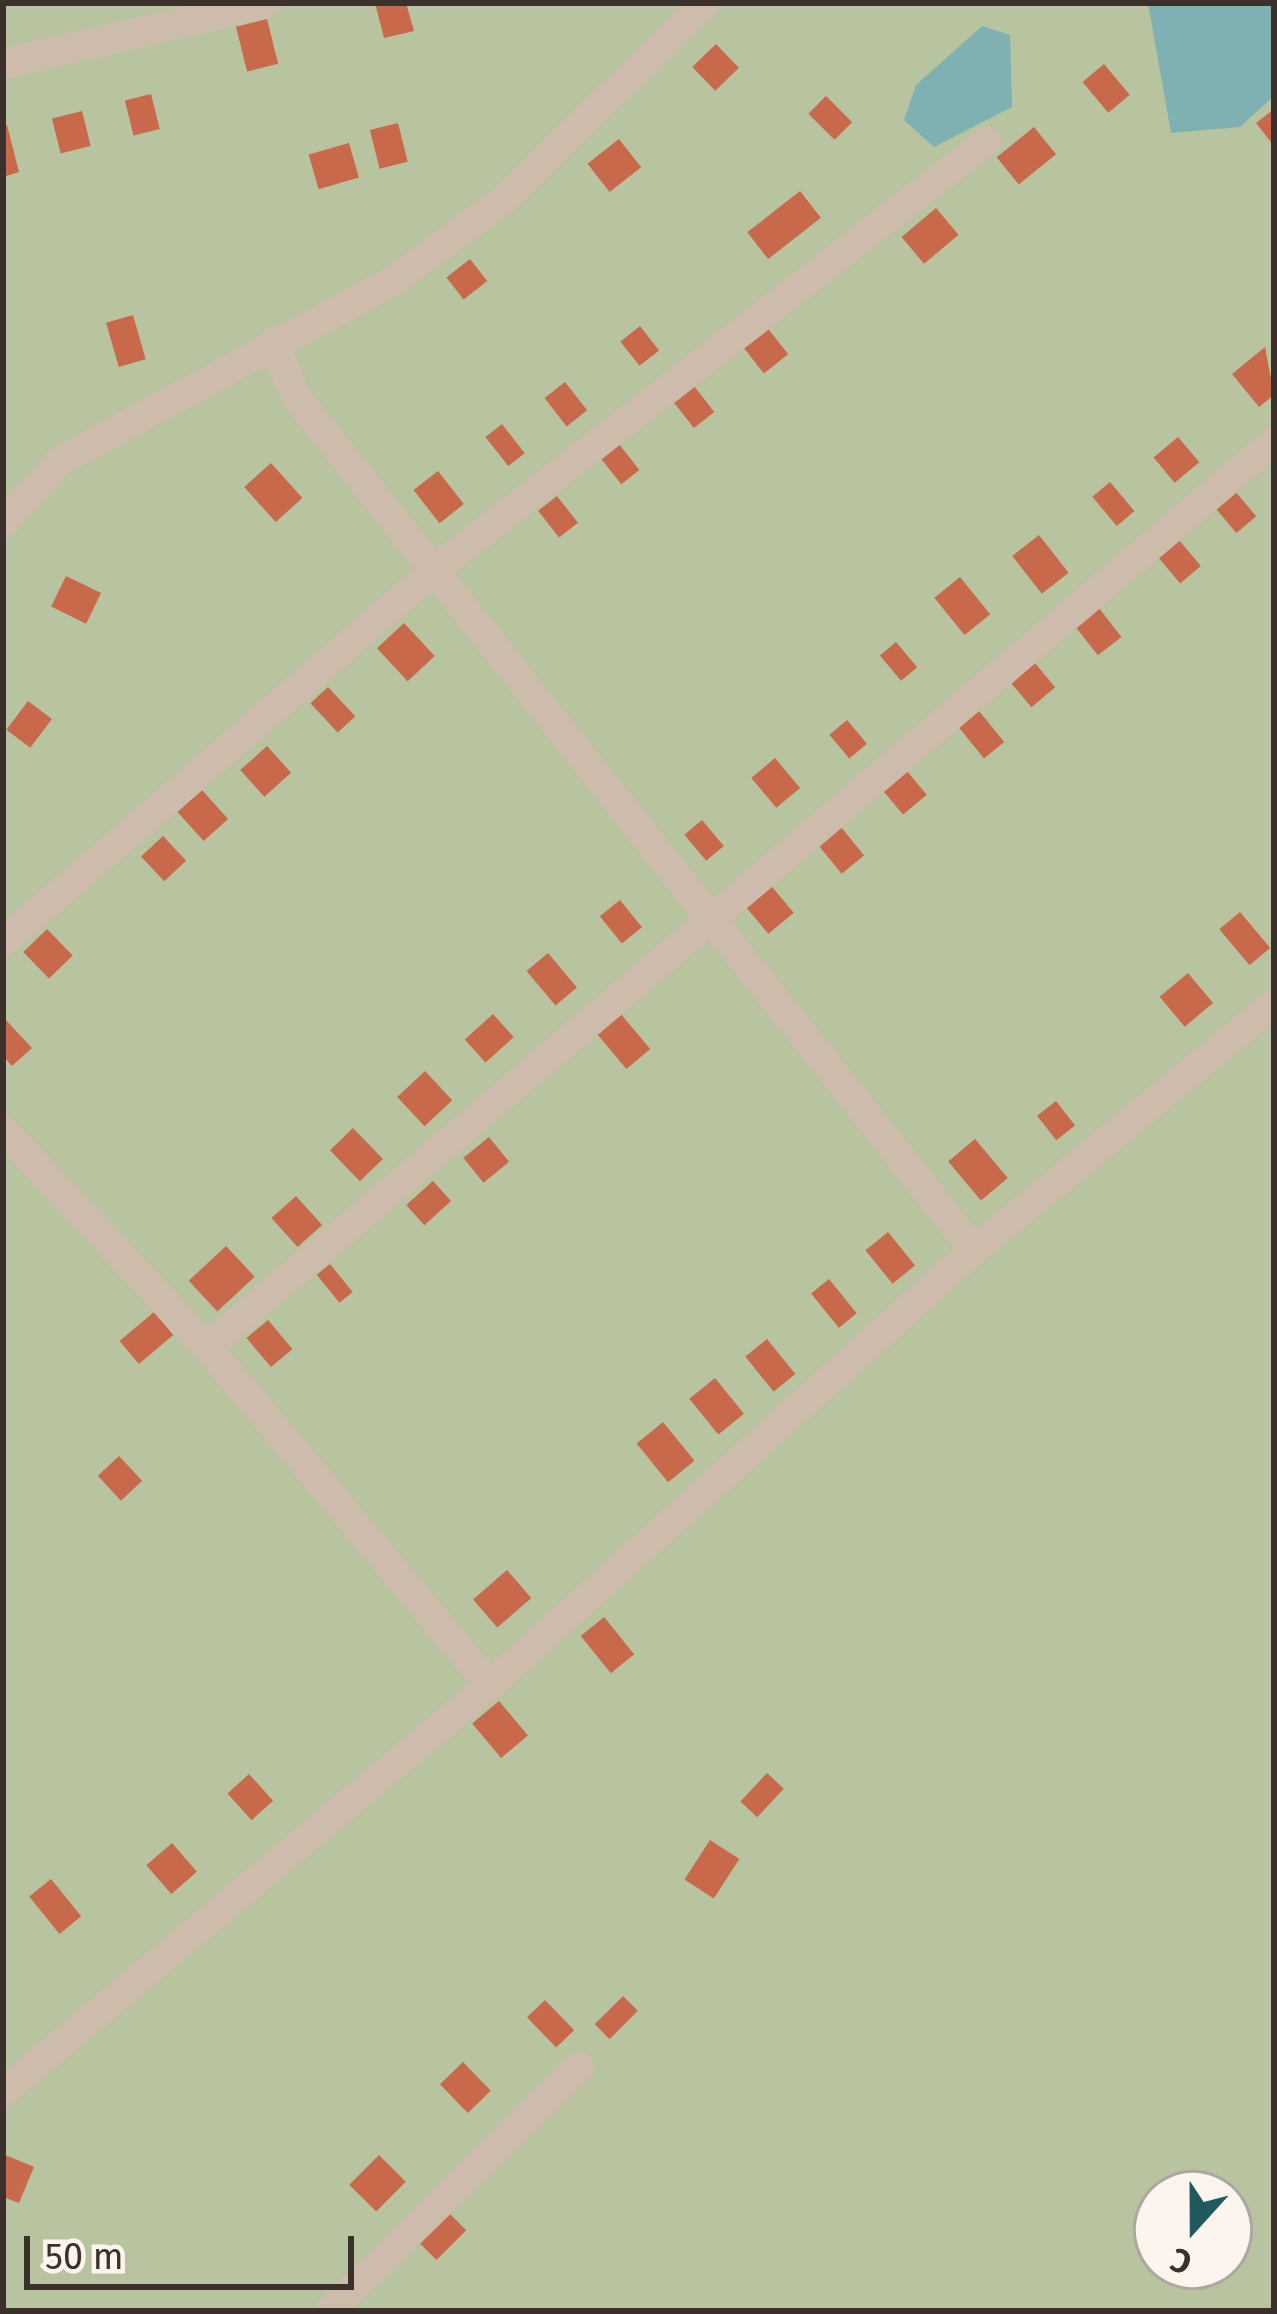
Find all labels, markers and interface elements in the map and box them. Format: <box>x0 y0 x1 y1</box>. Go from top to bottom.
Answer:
north arrow <box>1133 2170 1253 2290</box>
scale bar <box>30 2212 360 2286</box>
text: 50 m <box>45 2235 124 2279</box>
text: С <box>1165 2239 1197 2283</box>

